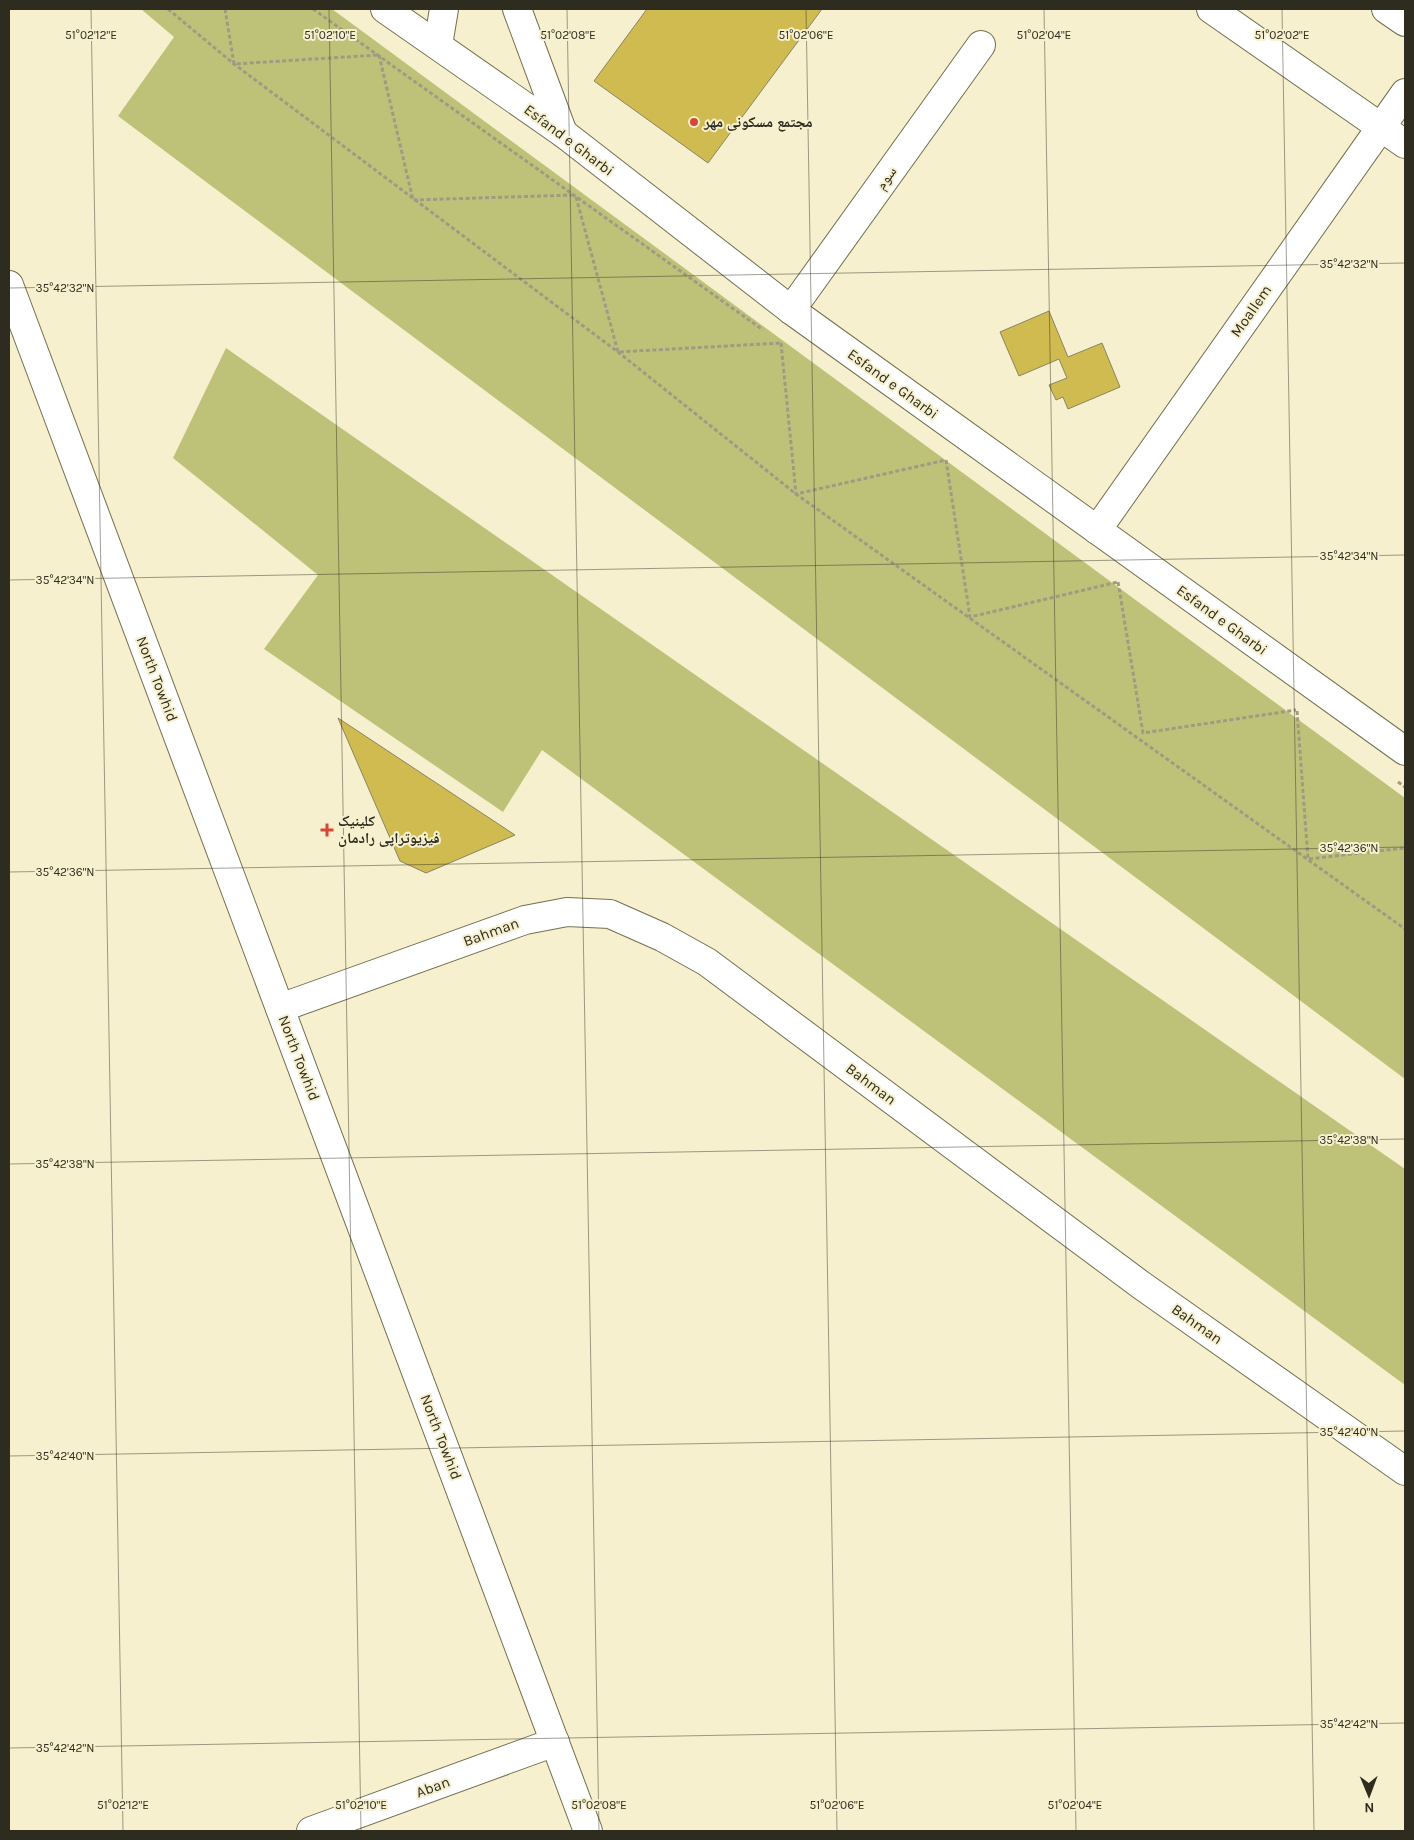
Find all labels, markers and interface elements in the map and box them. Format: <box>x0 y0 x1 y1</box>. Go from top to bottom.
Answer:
text: 51°02'12"E <box>65 28 117 42</box>
text: 51°02'10"E <box>304 28 356 42</box>
text: 51°02'08"E <box>540 28 596 42</box>
text: 51°02'06"E <box>779 28 833 42</box>
text: 51°02'04"E <box>1017 28 1071 42</box>
text: 51°02'02"E <box>1254 28 1310 42</box>
street label: Esfand e Gharbi <box>521 100 617 180</box>
place label: مجتمع مسکونی مهر <box>703 113 813 132</box>
marker: مجتمع مسکونی مهر <box>688 116 700 128</box>
street label: سوم <box>872 163 901 194</box>
text: 35°42'32"N <box>1319 257 1379 271</box>
text: 35°42'32"N <box>35 281 95 295</box>
street label: Moallem <box>1227 282 1275 340</box>
street label: Esfand e Gharbi <box>844 345 942 423</box>
text: 35°42'34"N <box>1320 549 1378 563</box>
text: 35°42'34"N <box>36 573 94 587</box>
street label: Esfand e Gharbi <box>1173 581 1271 659</box>
street label: North Towhid <box>132 634 182 724</box>
place label: کلینیک فیزیوتراپی رادمان <box>338 812 440 847</box>
marker: کلینیک فیزیوتراپی رادمان <box>320 823 334 837</box>
text: 35°42'36"N <box>1319 841 1379 855</box>
text: 35°42'36"N <box>35 865 95 879</box>
street label: Bahman <box>461 914 521 950</box>
street label: North Towhid <box>274 1013 324 1103</box>
street label: Bahman <box>842 1059 900 1109</box>
text: 35°42'38"N <box>1319 1133 1379 1147</box>
text: 35°42'38"N <box>35 1157 95 1171</box>
street label: Bahman <box>1168 1300 1226 1348</box>
street label: North Towhid <box>416 1392 466 1482</box>
text: 35°42'40"N <box>1320 1425 1378 1439</box>
text: 35°42'40"N <box>36 1449 94 1463</box>
text: 35°42'42"N <box>1320 1717 1378 1731</box>
text: 35°42'42"N <box>36 1741 94 1755</box>
north arrow <box>1344 1770 1394 1820</box>
street label: Aban <box>414 1773 452 1801</box>
text: 51°02'12"E <box>97 1798 149 1812</box>
text: 51°02'10"E <box>335 1798 387 1812</box>
text: 51°02'08"E <box>571 1798 627 1812</box>
text: 51°02'06"E <box>810 1798 864 1812</box>
text: 51°02'04"E <box>1048 1798 1102 1812</box>
text: N <box>1364 1799 1374 1816</box>

